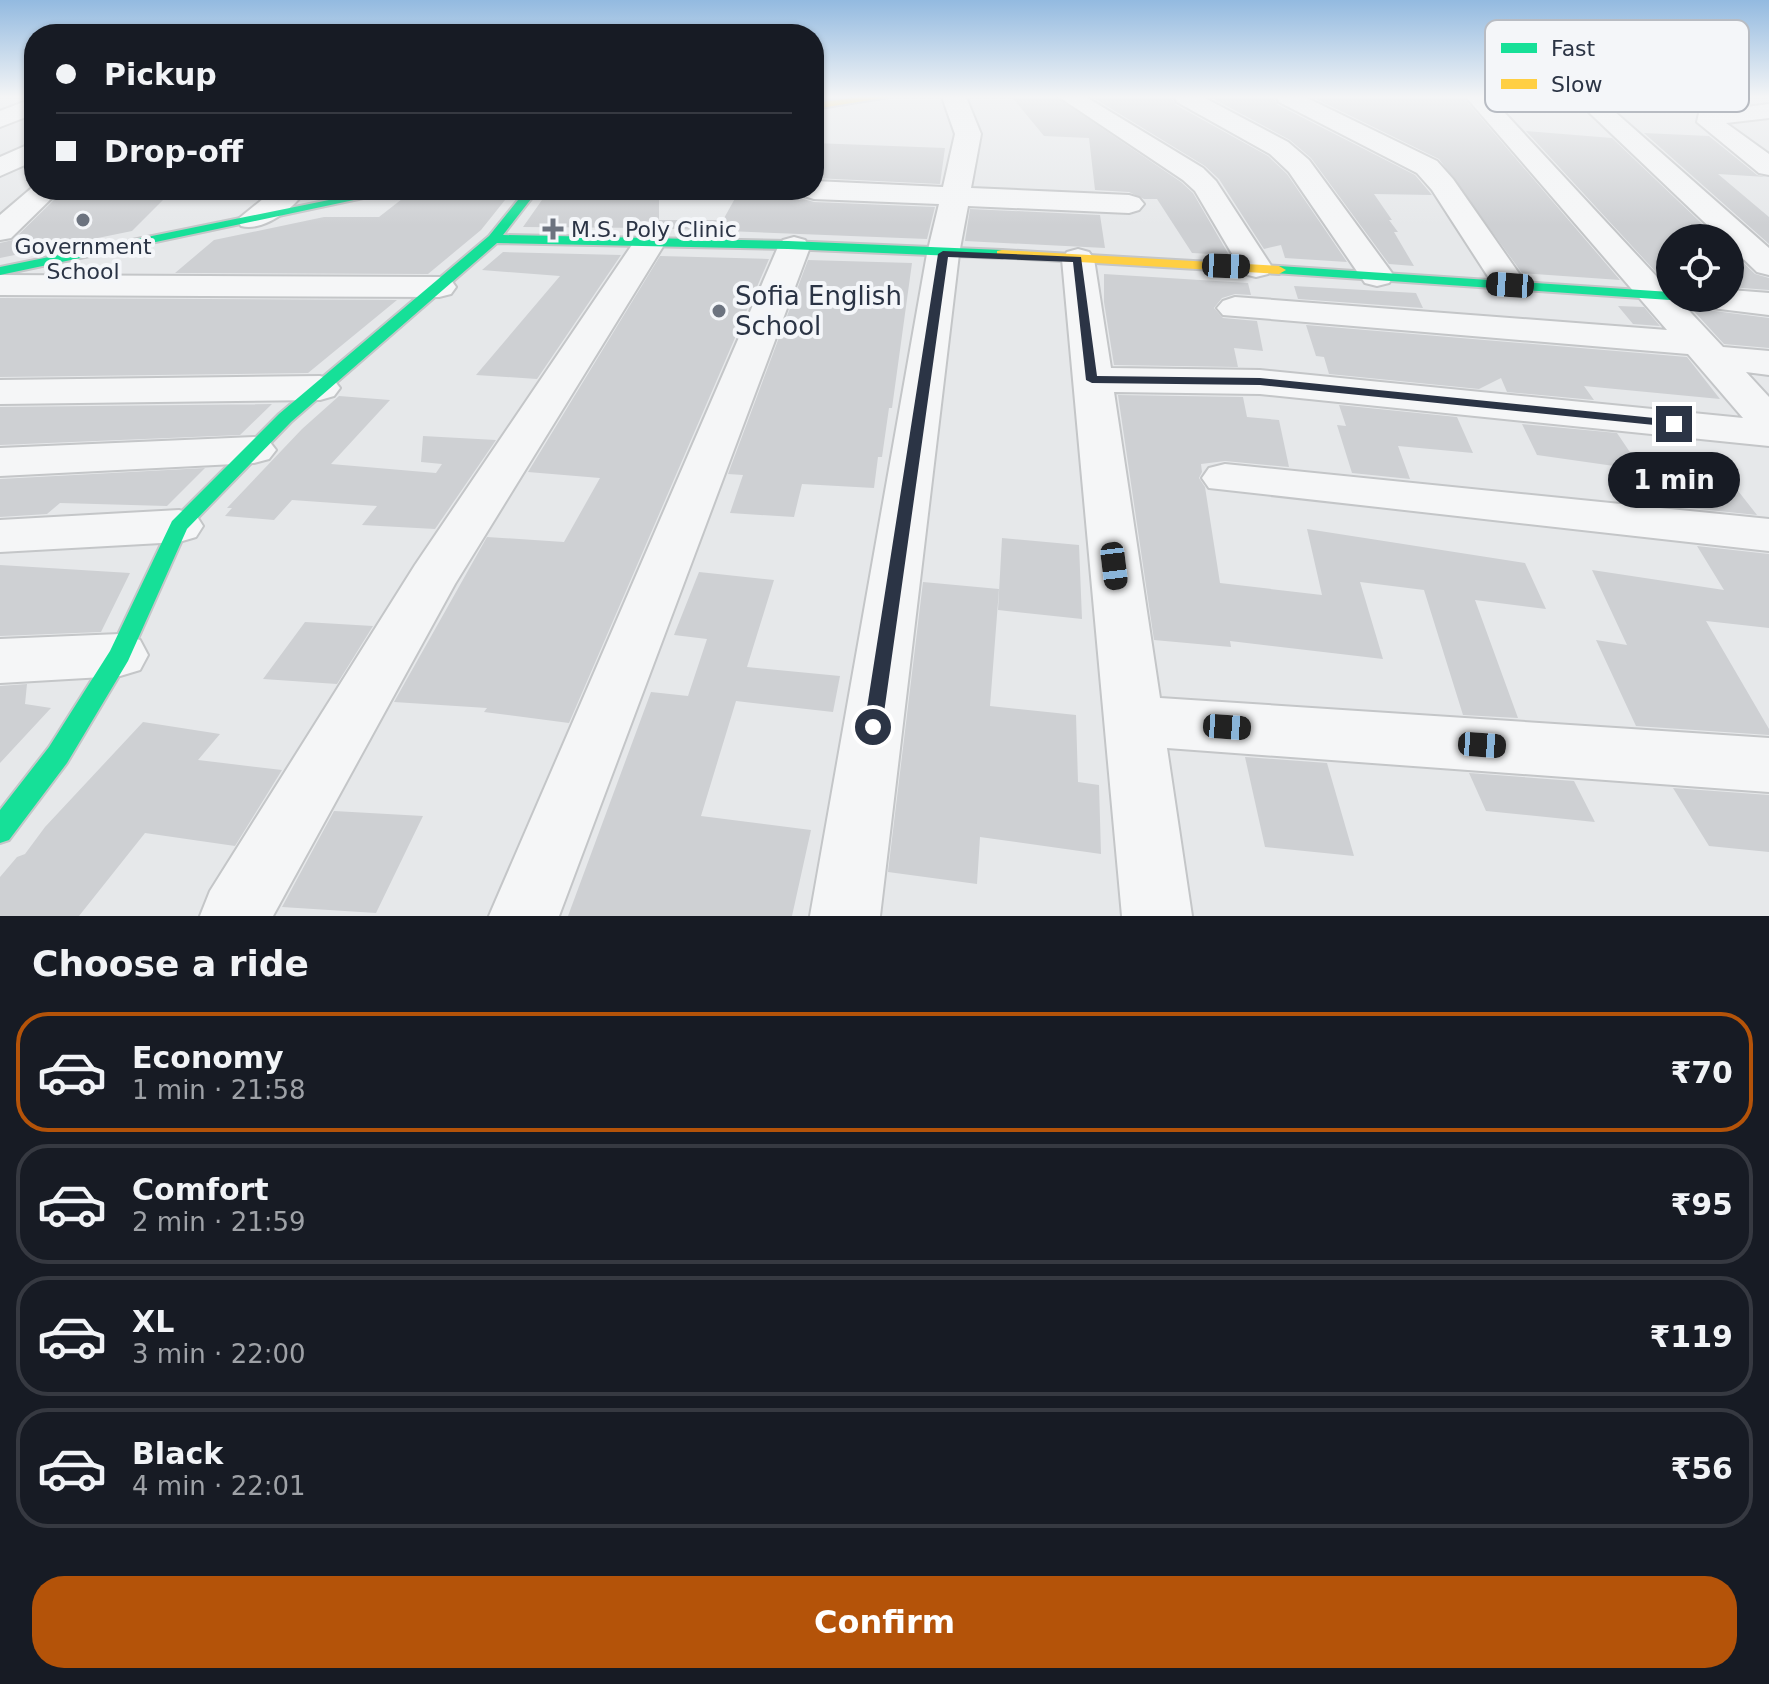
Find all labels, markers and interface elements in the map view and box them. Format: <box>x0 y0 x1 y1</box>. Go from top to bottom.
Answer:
legend <box>1485 20 1749 112</box>
text: Fast <box>1551 36 1596 61</box>
text: Pickup <box>104 57 217 92</box>
text: Slow <box>1551 72 1603 97</box>
text: Drop-off <box>104 134 243 169</box>
marker: Government School <box>74 211 92 229</box>
place label: M.S. Poly Clinic <box>571 217 737 242</box>
marker: M.S. Poly Clinic <box>542 218 564 240</box>
map controls <box>1656 224 1744 312</box>
button: locate <box>1656 224 1744 312</box>
place label: Government School <box>14 234 152 284</box>
car <box>1202 253 1250 279</box>
car <box>1485 271 1535 299</box>
place label: Sofia English School <box>735 281 902 341</box>
marker: Sofia English School <box>710 302 728 320</box>
route end <box>1656 406 1692 442</box>
callout: 1 min <box>1608 452 1740 508</box>
text: 1 min <box>1633 465 1715 495</box>
car <box>1099 541 1129 591</box>
route start <box>855 709 891 745</box>
car <box>1202 713 1252 741</box>
car <box>1457 731 1507 759</box>
text: Choose a ride <box>32 943 309 984</box>
icon: car <box>36 1036 108 1108</box>
text: Economy <box>132 1040 284 1075</box>
text: ₹70 <box>1670 1055 1733 1090</box>
text: 1 min · 21:58 <box>132 1075 306 1105</box>
icon: car <box>36 1168 108 1240</box>
text: Comfort <box>132 1172 269 1207</box>
text: ₹95 <box>1670 1187 1733 1222</box>
text: 2 min · 21:59 <box>132 1207 306 1237</box>
icon: car <box>36 1300 108 1372</box>
text: XL <box>132 1304 174 1339</box>
text: ₹119 <box>1650 1319 1733 1354</box>
text: 3 min · 22:00 <box>132 1339 306 1369</box>
icon: car <box>36 1432 108 1504</box>
text: Black <box>132 1436 223 1471</box>
text: ₹56 <box>1670 1451 1733 1486</box>
text: 4 min · 22:01 <box>132 1471 306 1501</box>
button: Confirm <box>32 1576 1737 1668</box>

